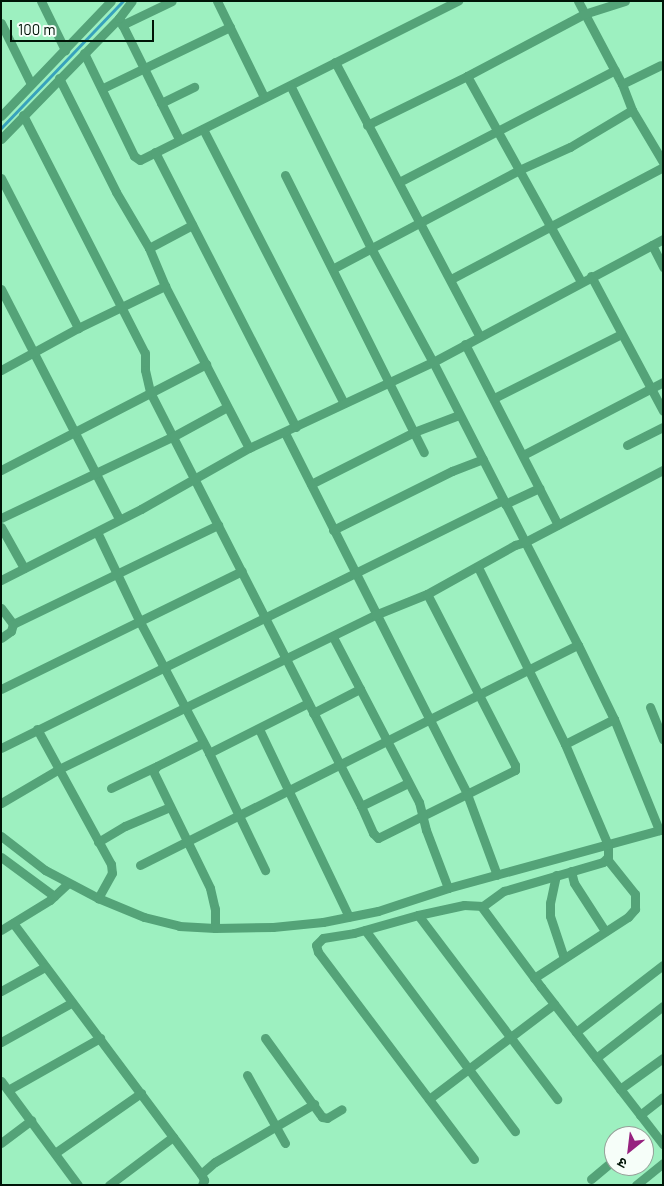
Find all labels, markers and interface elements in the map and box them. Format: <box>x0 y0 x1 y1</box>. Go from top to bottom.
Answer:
scale bar <box>12 10 156 42</box>
text: 100 m <box>18 20 56 38</box>
north arrow <box>604 1126 654 1176</box>
text: उ <box>614 1154 630 1173</box>

